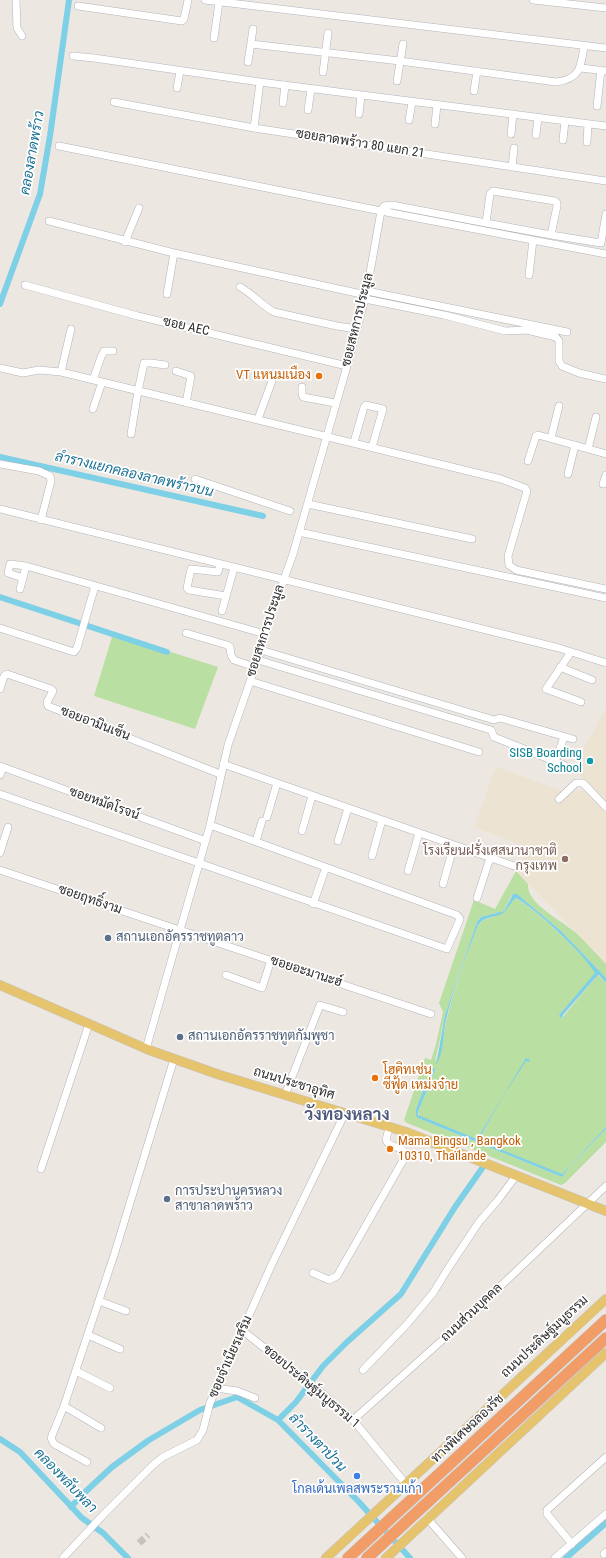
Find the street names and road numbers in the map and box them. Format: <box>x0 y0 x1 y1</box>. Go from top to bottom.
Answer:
street label: ซอยลาดพร้าว 80 แยก 21 <box>294 126 426 162</box>
street label: ซอยสหการประมูล <box>339 271 377 369</box>
street label: ซอย AEC <box>161 314 211 340</box>
street label: ซอยสหการประมูล <box>244 583 288 679</box>
street label: ซอยอามินเซ็น <box>58 704 132 744</box>
street label: ซอยหมัดโรจน์ <box>67 784 141 824</box>
street label: ซอยฤทธิ์งาม <box>56 882 124 918</box>
street label: ซอยอะมานะฮ์ <box>268 953 344 991</box>
street label: ถนนประชาอุทิศ <box>252 1064 336 1104</box>
street label: ถนนส่วนบุคคล <box>438 1281 506 1345</box>
street label: ถนนประดิษฐ์มนูธรรม <box>498 1293 592 1381</box>
street label: ซอยจำเนียรเสริม <box>206 1313 256 1401</box>
street label: ซอยประดิษฐ์มนูธรรม 1 <box>259 1342 363 1432</box>
street label: ทางพิเศษฉลองรัช <box>429 1391 507 1467</box>

